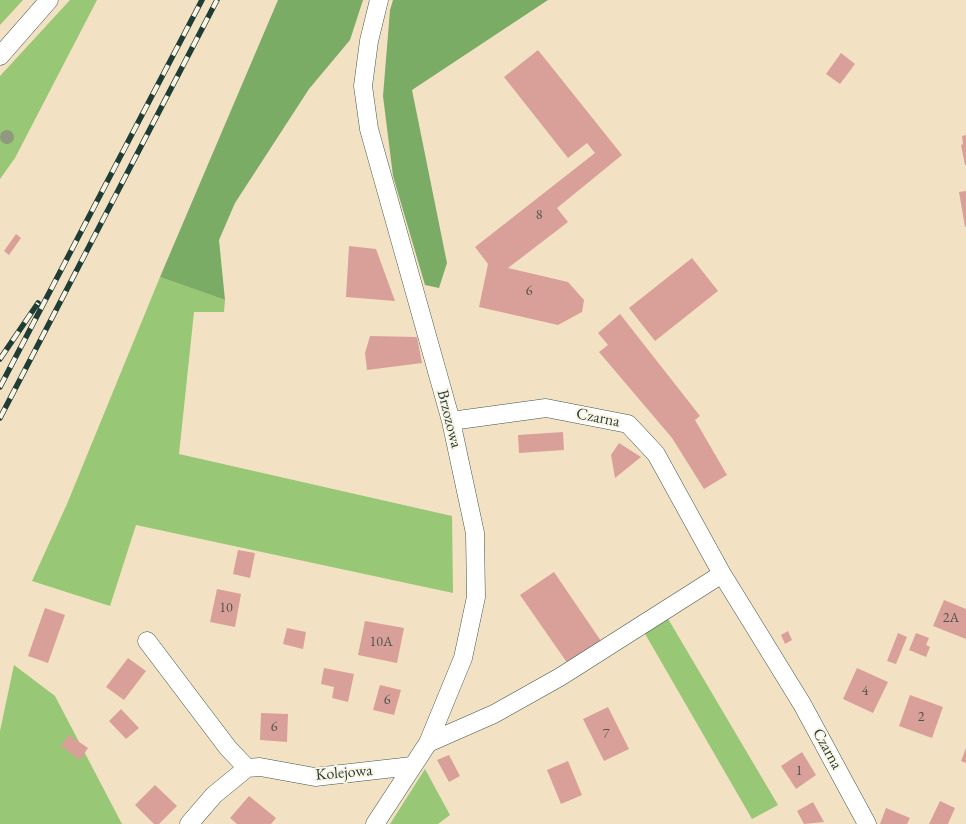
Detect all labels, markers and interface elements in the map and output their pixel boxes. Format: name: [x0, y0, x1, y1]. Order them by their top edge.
house number: 8: [536, 207, 542, 223]
house number: 6: [526, 283, 532, 299]
street label: Brzozowa: [433, 388, 465, 450]
street label: Czarna: [575, 404, 621, 432]
house number: 10: [219, 600, 233, 616]
house number: 2A: [943, 610, 959, 626]
house number: 10A: [369, 634, 393, 650]
house number: 4: [862, 683, 868, 699]
house number: 6: [384, 692, 390, 708]
house number: 2: [918, 709, 924, 725]
house number: 6: [271, 719, 277, 735]
street label: Czarna: [808, 725, 846, 773]
house number: 7: [603, 726, 609, 742]
street label: Kolejowa: [315, 761, 373, 785]
house number: 1: [796, 763, 802, 779]

